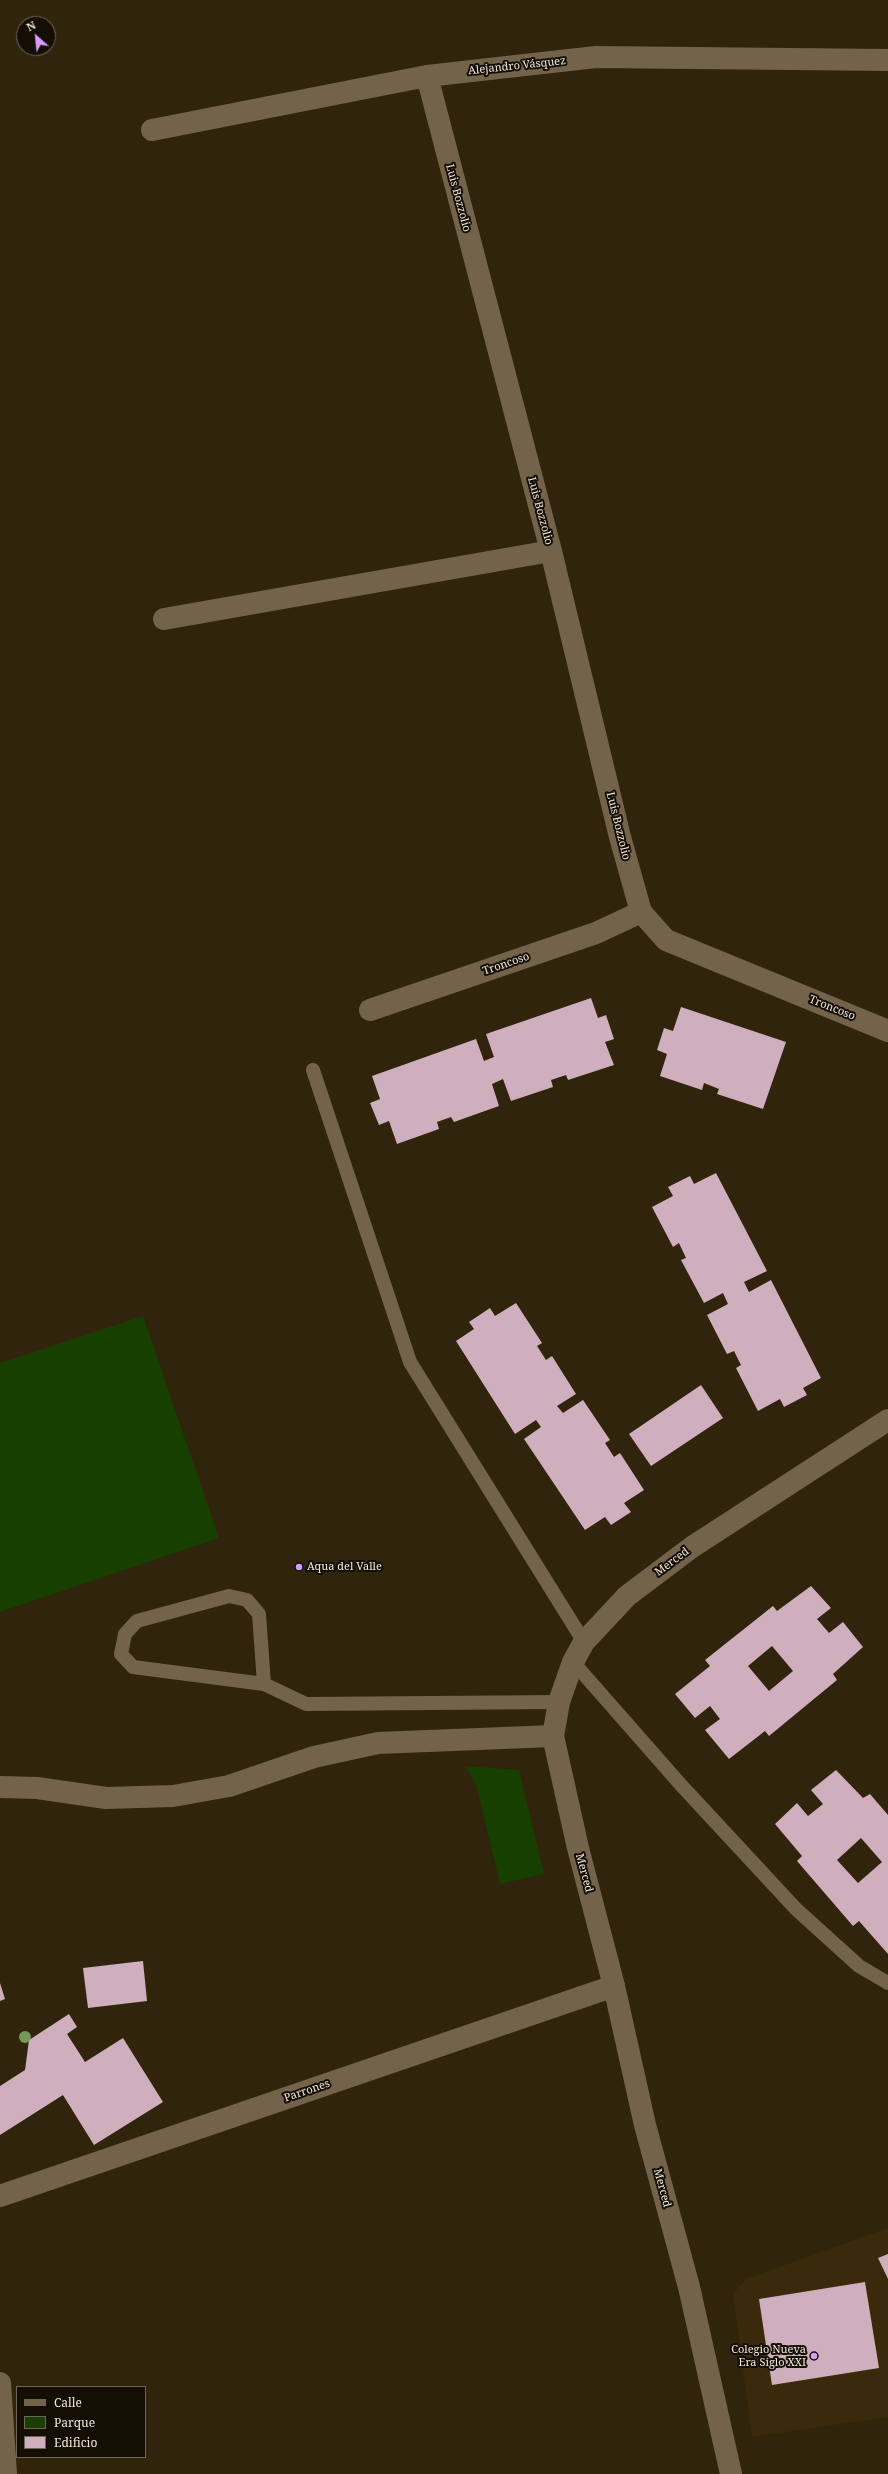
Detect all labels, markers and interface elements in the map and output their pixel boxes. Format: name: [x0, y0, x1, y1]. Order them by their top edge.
north arrow: [16, 16, 56, 56]
text: N: [24, 17, 38, 34]
street label: Alejandro Vásquez: [468, 54, 566, 78]
street label: Luis Bozzolio: [443, 163, 473, 233]
street label: Luis Bozzolio: [525, 476, 555, 546]
street label: Luis Bozzolio: [603, 791, 633, 861]
street label: Troncoso: [481, 950, 531, 978]
street label: Troncoso: [807, 993, 857, 1023]
street label: Merced: [652, 1545, 692, 1579]
place label: Aqua del Valle: [307, 1560, 382, 1574]
marker: Aqua del Valle: [294, 1562, 304, 1572]
street label: Merced: [573, 1852, 595, 1894]
street label: Parrones: [282, 2077, 332, 2105]
street label: Merced: [651, 2167, 673, 2209]
place label: Colegio Nueva Era Siglo XXI: [731, 2343, 806, 2369]
marker: Colegio Nueva Era Siglo XXI: [809, 2351, 819, 2361]
legend: [16, 2386, 146, 2458]
text: Calle: [54, 2394, 82, 2411]
text: Parque: [54, 2414, 95, 2431]
text: Edificio: [54, 2434, 97, 2451]

